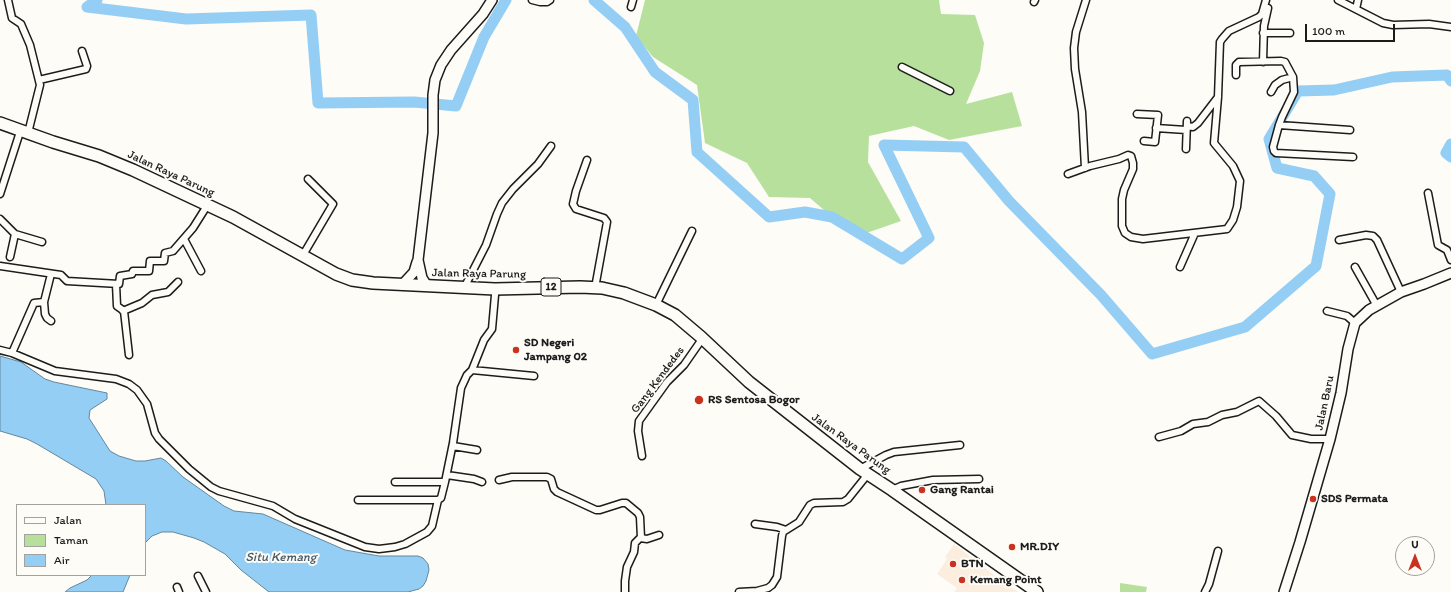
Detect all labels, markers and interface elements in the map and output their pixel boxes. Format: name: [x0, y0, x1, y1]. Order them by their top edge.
scale bar: [1307, 16, 1397, 42]
text: 100 m: [1312, 24, 1345, 38]
street label: Jalan Raya Parung: [125, 148, 217, 200]
street label: Jalan Raya Parung: [432, 266, 526, 282]
road number: 12: [541, 278, 561, 296]
place label: SD Negeri Jampang 02: [524, 336, 587, 364]
street label: Gang Kendedes: [628, 344, 688, 416]
marker: SD Negeri Jampang 02: [511, 345, 521, 355]
street label: Jalan Baru: [1312, 374, 1338, 432]
place label: RS Sentosa Bogor: [708, 393, 800, 407]
marker: RS Sentosa Bogor: [693, 394, 705, 406]
street label: Jalan Raya Parung: [809, 410, 893, 478]
place label: Gang Rantai: [930, 483, 994, 497]
marker: Gang Rantai: [917, 485, 927, 495]
place label: SDS Permata: [1321, 492, 1388, 506]
marker: SDS Permata: [1308, 494, 1318, 504]
legend: [16, 504, 146, 576]
text: Jalan: [54, 513, 82, 527]
text: Taman: [54, 533, 88, 547]
north arrow: [1395, 536, 1435, 576]
text: U: [1411, 538, 1419, 551]
place label: MR.DIY: [1020, 540, 1059, 554]
marker: MR.DIY: [1007, 542, 1017, 552]
water label: Situ Kemang: [246, 550, 316, 566]
text: Air: [54, 553, 70, 567]
place label: BTN: [961, 557, 984, 571]
marker: BTN: [948, 559, 958, 569]
place label: Kemang Point: [970, 573, 1042, 587]
marker: Kemang Point: [957, 575, 967, 585]

